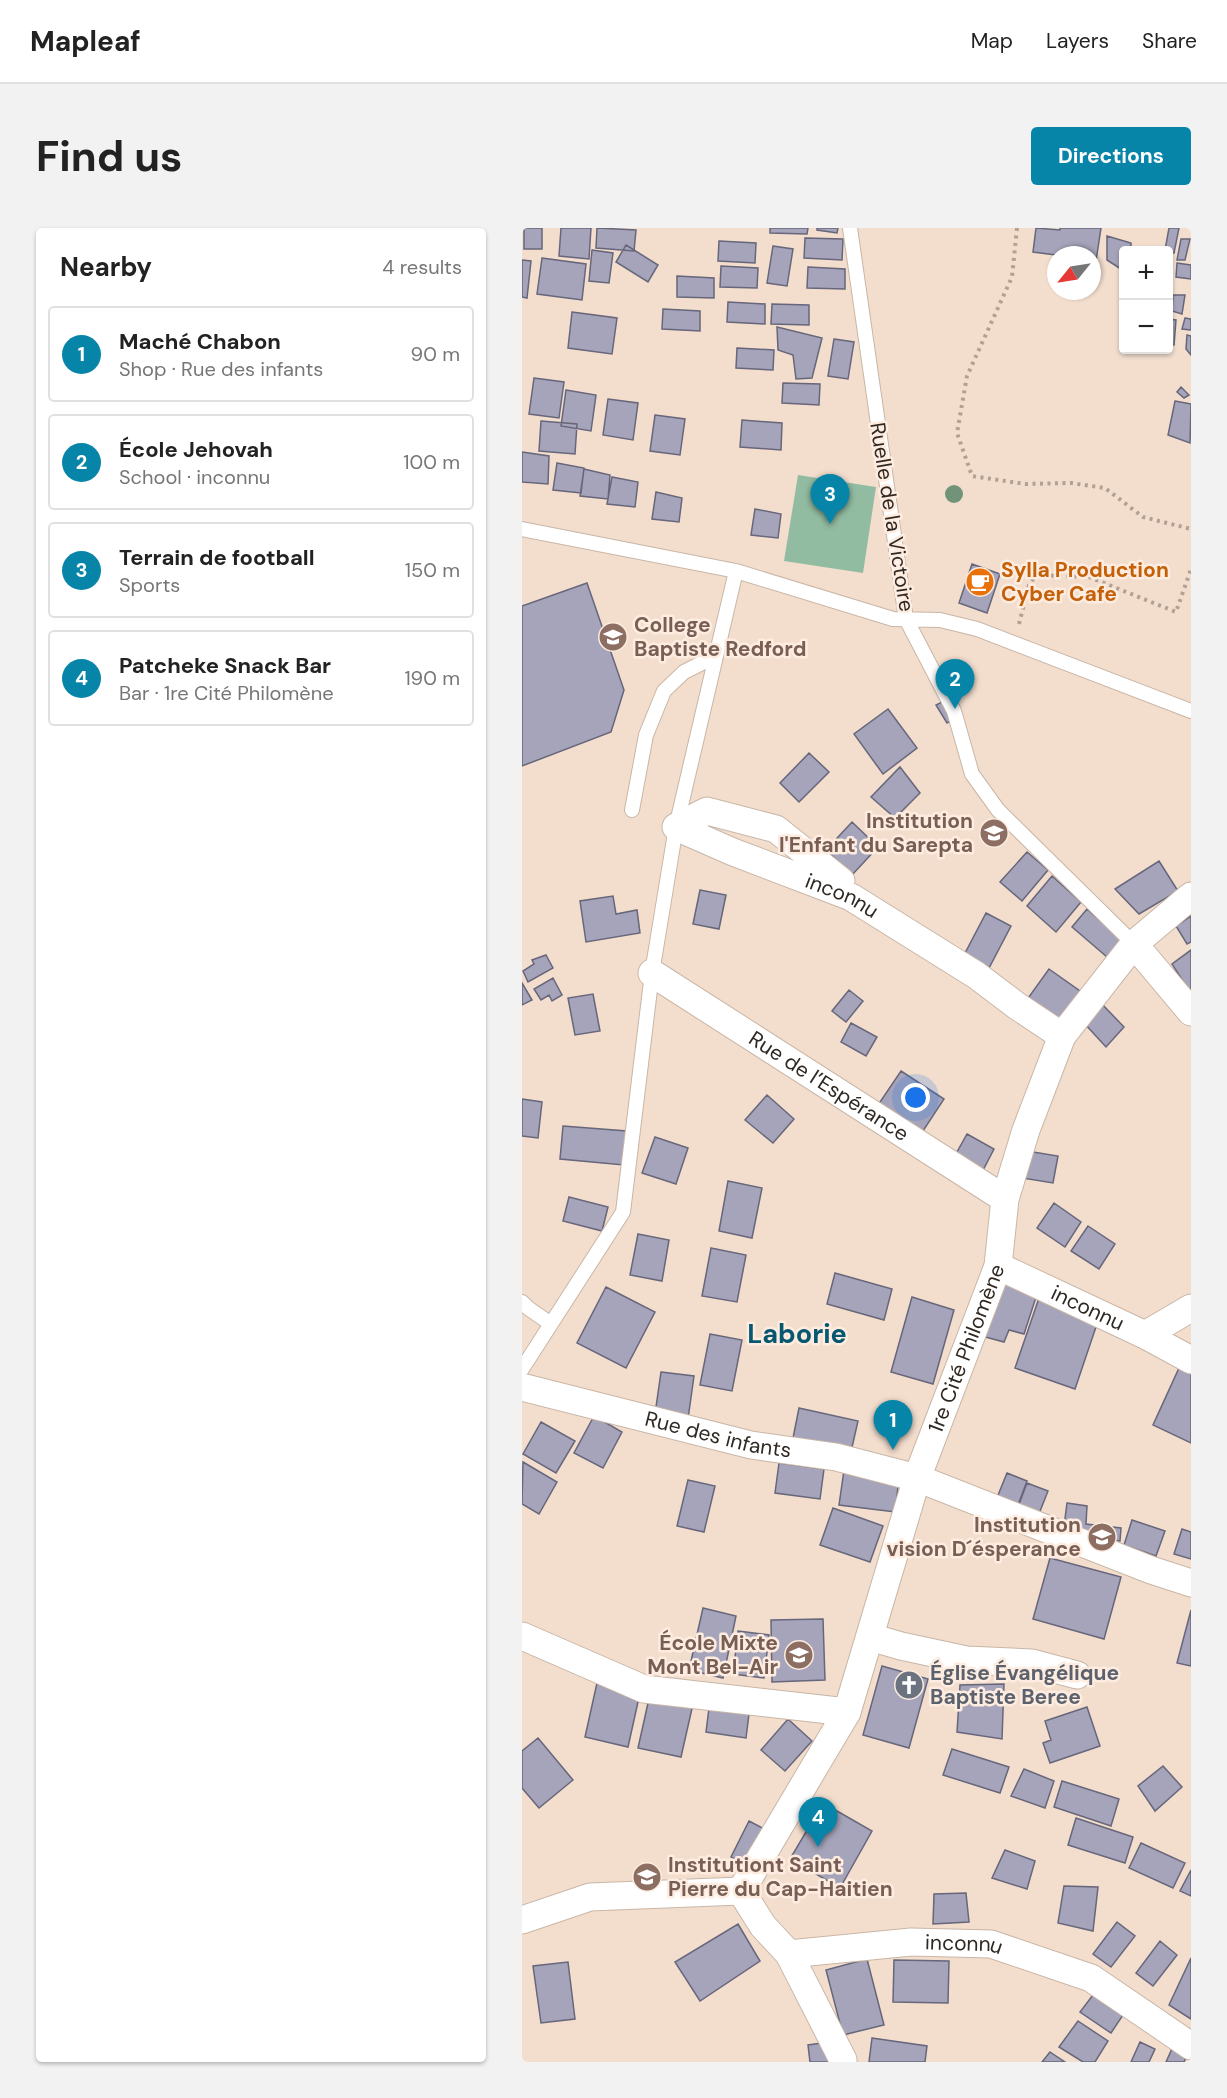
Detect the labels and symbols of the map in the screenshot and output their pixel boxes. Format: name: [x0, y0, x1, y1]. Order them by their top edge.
north arrow: [1047, 246, 1101, 300]
street label: Ruelle de la Victoire: [863, 420, 921, 614]
pin: 3: [810, 474, 850, 524]
place label: Sylla Production Cyber Cafe: [1001, 556, 1169, 608]
cafe icon: Sylla Production Cyber Cafe: [964, 566, 996, 598]
place label: College Baptiste Redford: [634, 611, 807, 663]
school or university icon: College Baptiste Redford: [597, 621, 629, 653]
pin: 2: [936, 660, 974, 709]
place label: Institution l'Enfant du Sarepta: [779, 807, 973, 859]
school or university icon: Institution l'Enfant du Sarepta: [978, 817, 1010, 849]
street label: inconnu: [801, 867, 884, 925]
street label: Rue de l’Espérance: [744, 1025, 914, 1148]
your location: [901, 1083, 930, 1112]
street label: 1re Cité Philomène: [922, 1260, 1011, 1437]
street label: inconnu: [1046, 1279, 1129, 1337]
district label: Laborie: [747, 1316, 847, 1351]
pin: 1: [874, 1400, 913, 1450]
street label: Rue des infants: [642, 1405, 793, 1465]
place label: Institution vision D´ésperance: [887, 1511, 1081, 1563]
school or university icon: Institution vision D´ésperance: [1086, 1521, 1118, 1553]
place label: École Mixte Mont Bel-Air: [647, 1629, 778, 1681]
school or university icon: École Mixte Mont Bel-Air: [783, 1639, 815, 1671]
place label: Église Évangélique Baptiste Beree: [930, 1659, 1119, 1711]
church icon: Église Évangélique Baptiste Beree: [893, 1669, 925, 1701]
pin: 4: [798, 1798, 838, 1847]
place label: Institutiont Saint Pierre du Cap-Haitien: [668, 1851, 893, 1903]
school or university icon: Institutiont Saint Pierre du Cap-Haitien: [631, 1861, 663, 1893]
street label: inconnu: [925, 1928, 1007, 1961]

